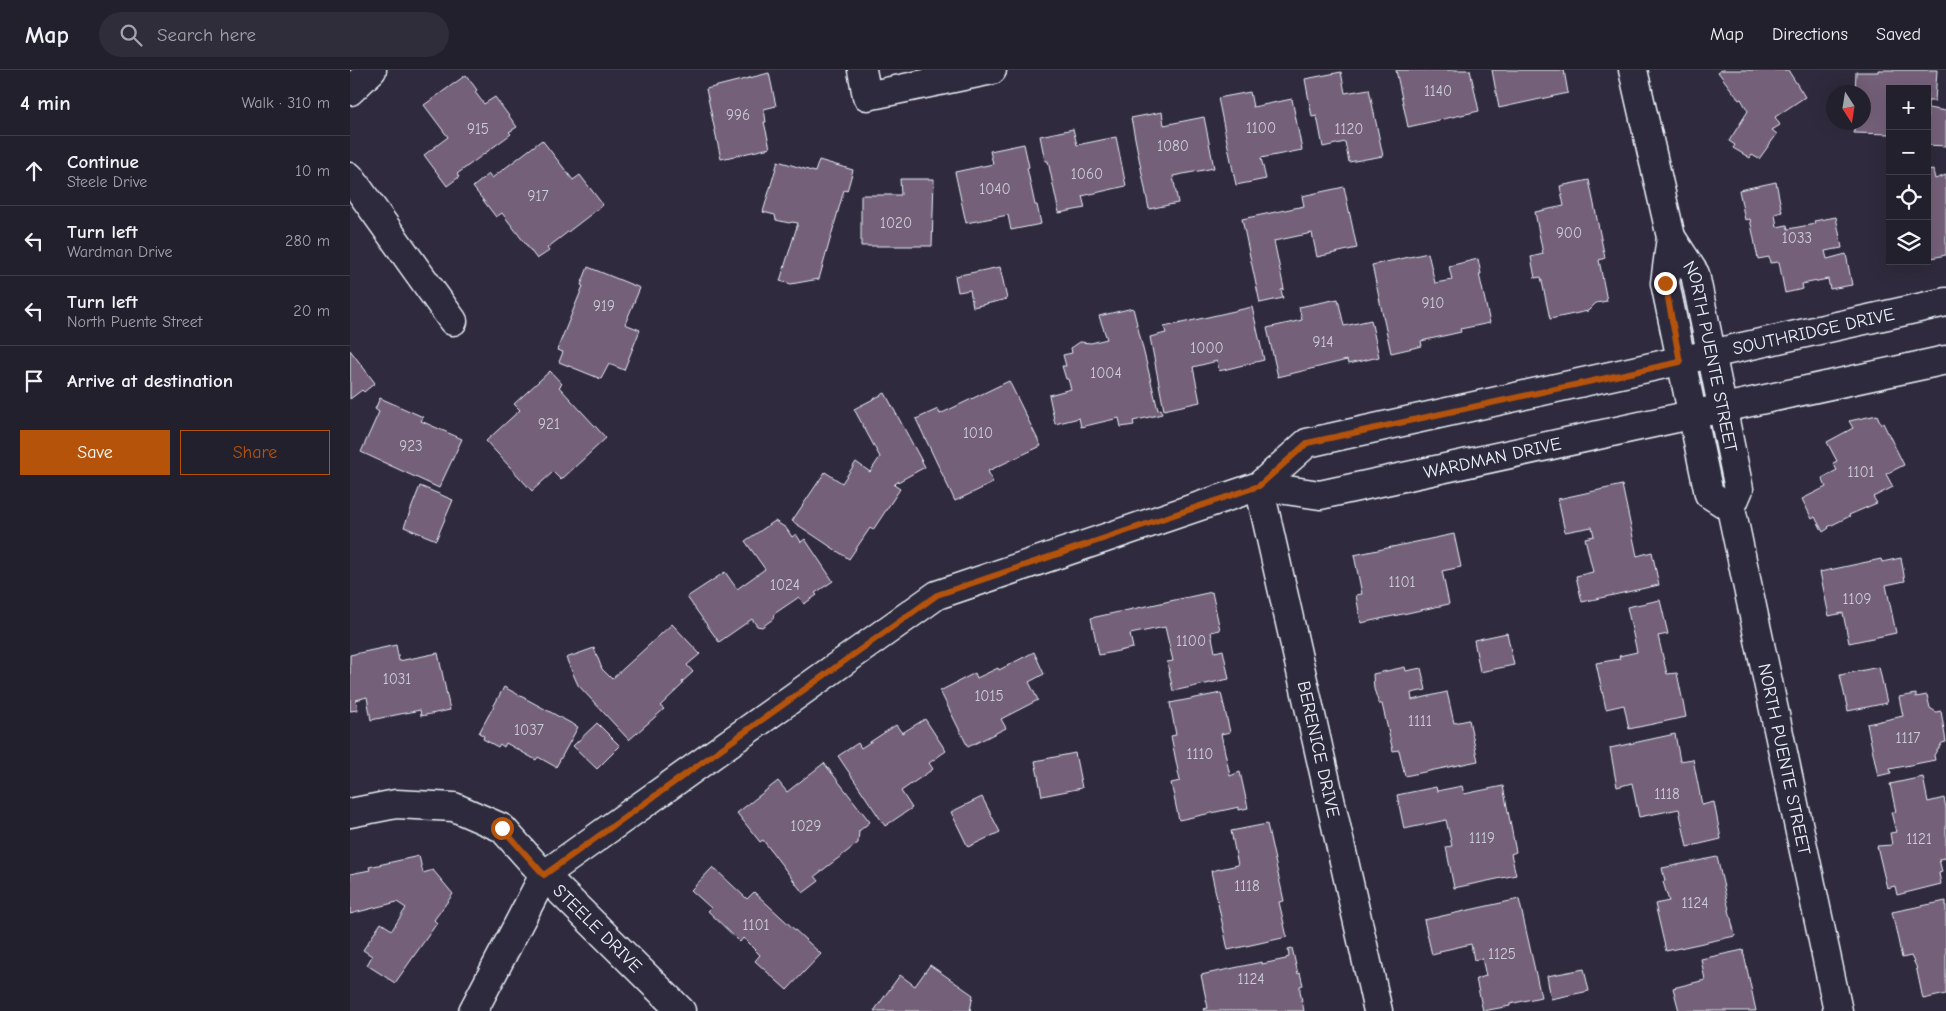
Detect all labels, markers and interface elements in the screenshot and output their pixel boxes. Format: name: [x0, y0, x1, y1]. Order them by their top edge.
search box: [99, 12, 449, 57]
text: Map: [25, 21, 69, 49]
icon: search: [117, 21, 145, 49]
text: Search here: [157, 24, 256, 46]
text: Map: [1710, 24, 1744, 45]
text: Directions: [1772, 24, 1848, 45]
text: Saved: [1876, 24, 1921, 45]
house number: 1140: [1424, 82, 1452, 100]
north arrow: [1826, 85, 1871, 130]
map controls: [1886, 85, 1931, 265]
button: +: [1886, 85, 1931, 130]
text: 4 min: [20, 91, 71, 115]
text: Walk · 310 m: [241, 94, 330, 112]
house number: 996: [726, 106, 750, 124]
house number: 1100: [1246, 119, 1276, 137]
house number: 915: [467, 120, 489, 138]
house number: 1120: [1335, 120, 1363, 138]
button: −: [1886, 130, 1931, 175]
house number: 1080: [1157, 137, 1189, 155]
text: Continue: [67, 151, 139, 173]
icon: ahead: [20, 157, 48, 185]
text: 10 m: [295, 162, 330, 180]
house number: 1060: [1071, 165, 1103, 183]
text: Steele Drive: [67, 173, 147, 191]
button: locate: [1886, 175, 1931, 220]
house number: 1040: [979, 180, 1011, 198]
house number: 917: [527, 187, 549, 205]
house number: 1020: [880, 214, 912, 232]
button: layers: [1886, 220, 1931, 265]
text: Turn left: [67, 221, 138, 243]
house number: 900: [1556, 224, 1582, 242]
icon: left: [20, 227, 48, 255]
house number: 1033: [1782, 229, 1812, 247]
text: 280 m: [285, 232, 330, 250]
text: Wardman Drive: [67, 243, 173, 261]
street label: NORTH PUENTE STREET: [1678, 257, 1741, 455]
route end: [1654, 272, 1677, 295]
text: Turn left: [67, 291, 138, 313]
house number: 910: [1421, 294, 1445, 312]
icon: left: [20, 297, 48, 325]
house number: 919: [593, 297, 615, 315]
text: 20 m: [293, 302, 330, 320]
street label: SOUTHRIDGE DRIVE: [1731, 304, 1896, 360]
text: North Puente Street: [67, 313, 202, 331]
house number: 914: [1312, 333, 1334, 351]
house number: 1000: [1190, 339, 1224, 357]
house number: 1004: [1090, 364, 1122, 382]
icon: arrive: [20, 367, 48, 395]
text: Arrive at destination: [67, 370, 233, 392]
house number: 921: [538, 415, 560, 433]
house number: 1010: [963, 424, 993, 442]
button: Save: [20, 430, 170, 475]
button: Share: [180, 430, 330, 475]
street label: WARDMAN DRIVE: [1422, 433, 1563, 483]
house number: 923: [399, 437, 423, 455]
house number: 1101: [1848, 463, 1875, 481]
house number: 1101: [1389, 573, 1416, 591]
house number: 1024: [770, 576, 800, 594]
house number: 1109: [1843, 590, 1872, 608]
house number: 1100: [1176, 632, 1206, 650]
street label: NORTH PUENTE STREET: [1753, 662, 1815, 858]
house number: 1031: [383, 670, 411, 688]
street label: BERENICE DRIVE: [1293, 679, 1344, 820]
house number: 1015: [974, 687, 1004, 705]
house number: 1111: [1408, 712, 1432, 730]
house number: 1037: [514, 721, 544, 739]
house number: 1117: [1896, 729, 1920, 747]
house number: 1110: [1187, 745, 1213, 763]
house number: 1118: [1654, 785, 1680, 803]
route start: [491, 817, 514, 840]
house number: 1029: [791, 817, 821, 835]
house number: 1119: [1469, 829, 1495, 847]
house number: 1121: [1906, 830, 1932, 848]
house number: 1118: [1234, 877, 1260, 895]
street label: STEELE DRIVE: [549, 880, 646, 977]
house number: 1124: [1682, 894, 1708, 912]
house number: 1101: [743, 916, 770, 934]
house number: 1125: [1488, 945, 1516, 963]
house number: 1124: [1238, 970, 1264, 988]

